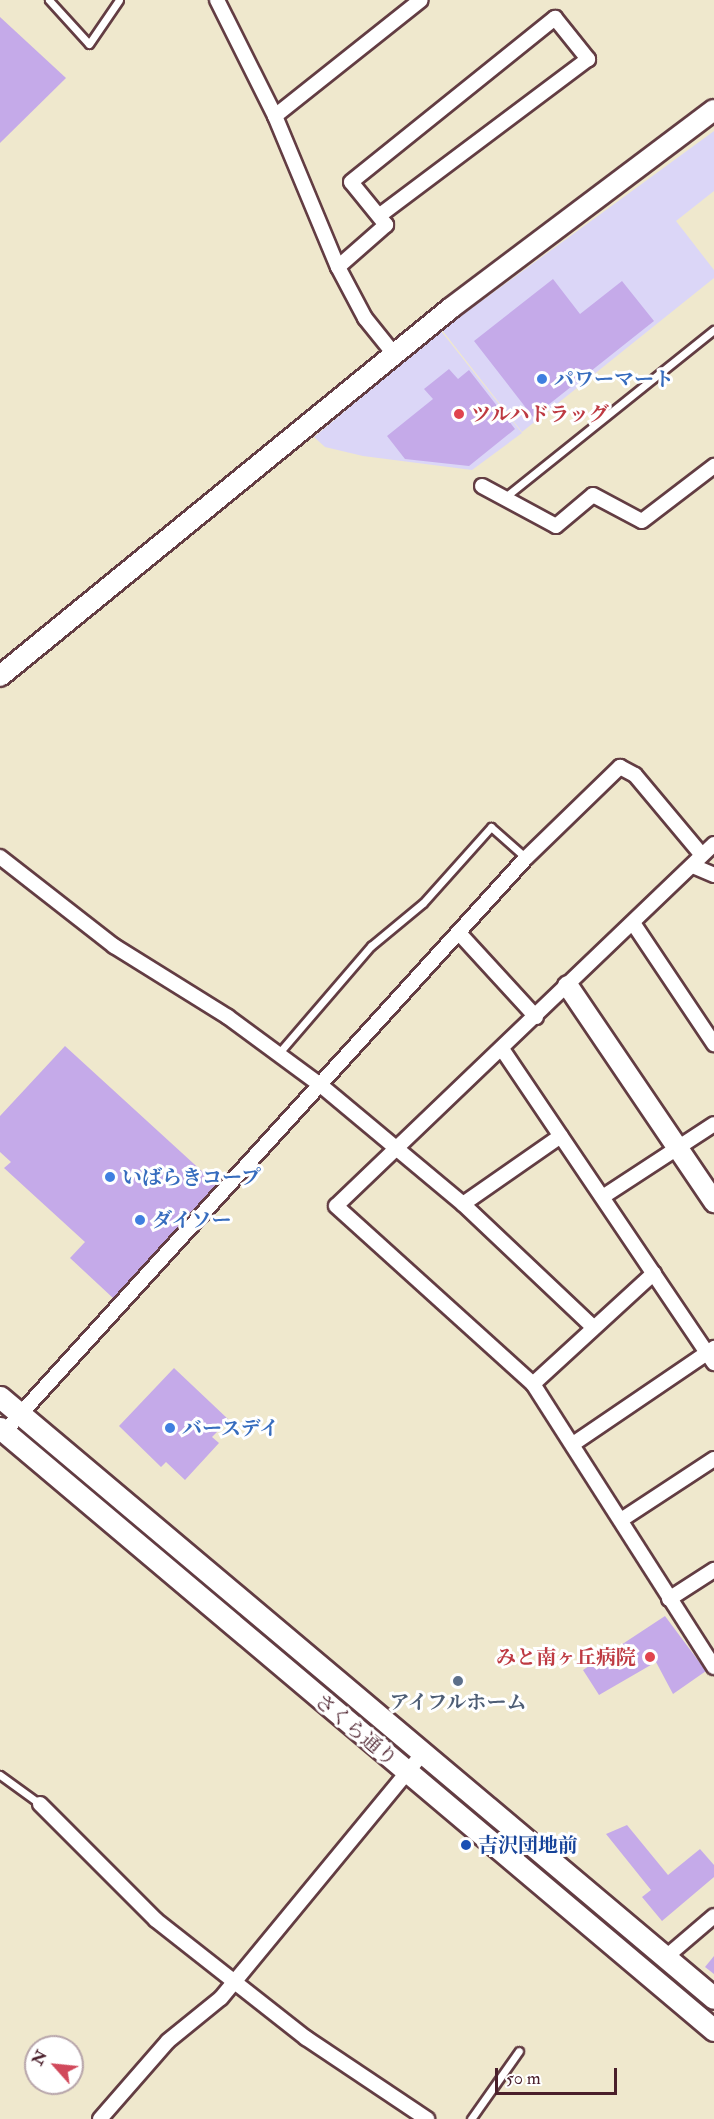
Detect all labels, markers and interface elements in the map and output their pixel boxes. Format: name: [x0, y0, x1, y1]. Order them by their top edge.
place label: パワーマート: [554, 367, 674, 391]
marker: パワーマート: [535, 372, 549, 386]
place label: ツルハドラッグ: [471, 402, 611, 426]
marker: ツルハドラッグ: [452, 407, 466, 421]
place label: いばらきコープ: [122, 1165, 262, 1189]
marker: いばらきコープ: [103, 1170, 117, 1184]
place label: ダイソー: [152, 1208, 232, 1232]
marker: ダイソー: [133, 1213, 147, 1227]
place label: バースデイ: [182, 1416, 282, 1440]
marker: バースデイ: [163, 1421, 177, 1435]
place label: みと南ヶ丘病院: [496, 1645, 636, 1669]
marker: みと南ヶ丘病院: [641, 1648, 659, 1666]
marker: アイフルホーム: [451, 1674, 465, 1688]
street label: さくら通り: [310, 1689, 402, 1771]
place label: アイフルホーム: [388, 1690, 528, 1714]
place label: 吉沢団地前: [478, 1833, 578, 1857]
marker: 吉沢団地前: [459, 1838, 473, 1852]
north arrow: [24, 2035, 84, 2095]
text: N: [28, 2047, 52, 2069]
scale bar: [498, 2056, 620, 2094]
text: 50 m: [506, 2067, 541, 2090]

